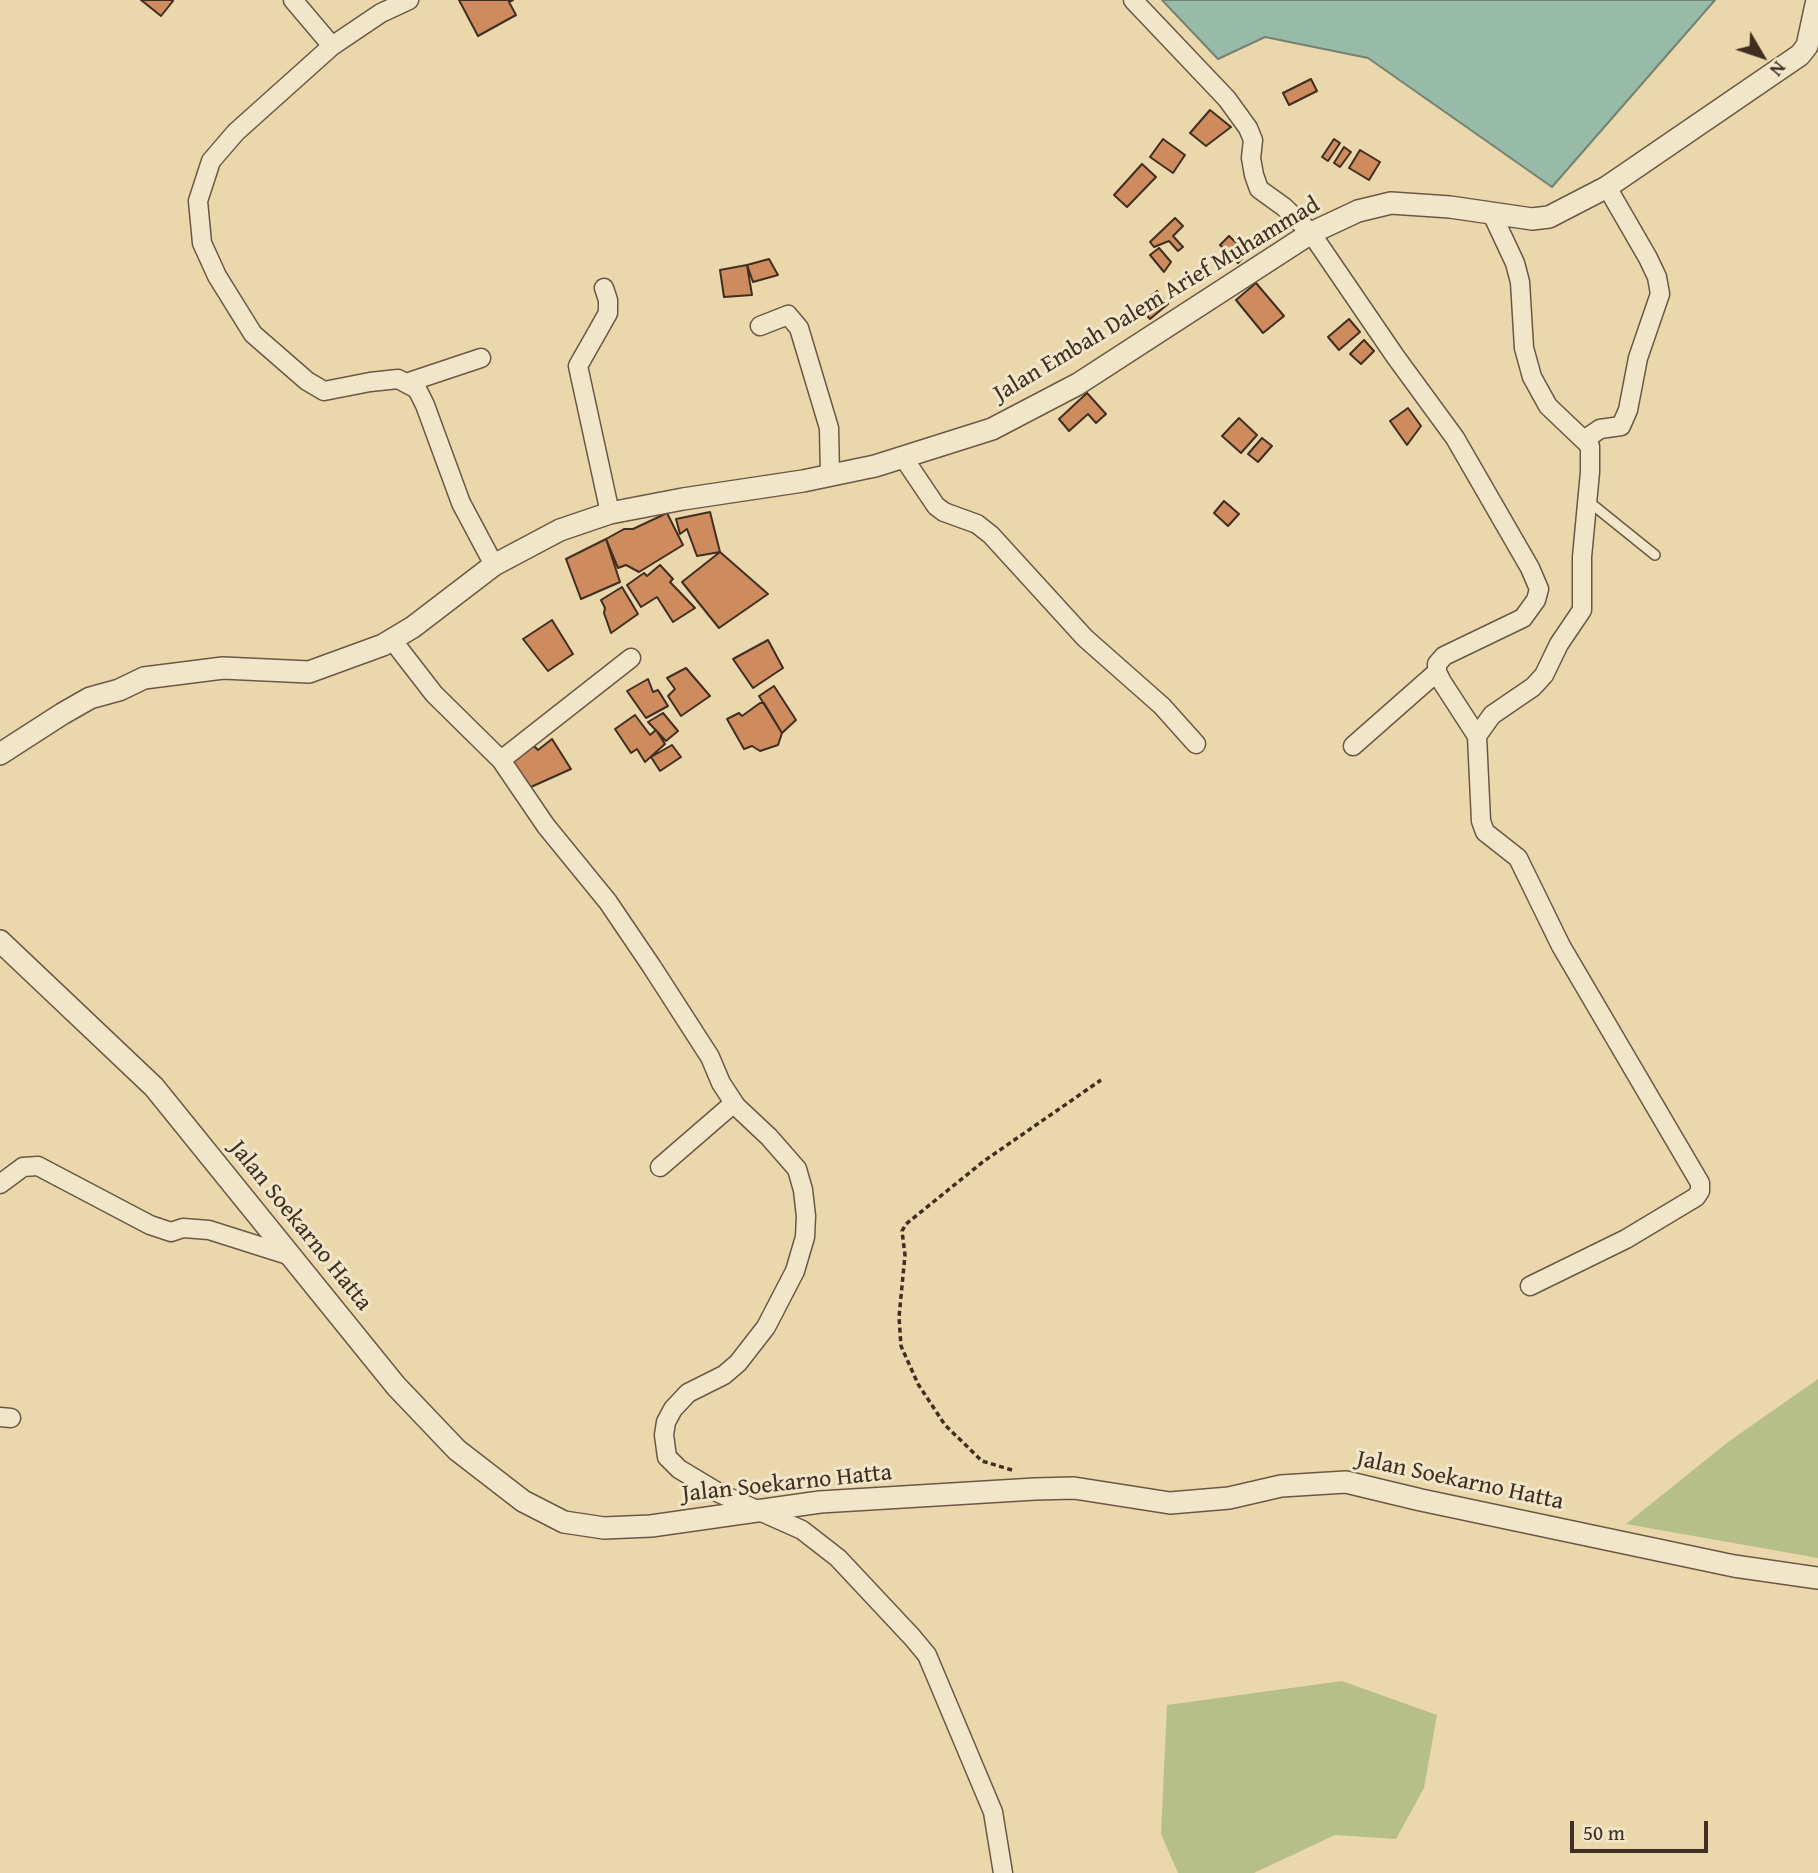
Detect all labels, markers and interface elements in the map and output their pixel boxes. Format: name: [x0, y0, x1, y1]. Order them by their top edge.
north arrow: [1727, 21, 1797, 91]
text: N: [1763, 55, 1793, 83]
street label: Jalan Embah Dalem Arief Muhammad: [989, 191, 1325, 409]
street label: Jalan Soekarno Hatta: [222, 1135, 378, 1317]
street label: Jalan Soekarno Hatta: [1354, 1445, 1566, 1517]
street label: Jalan Soekarno Hatta: [681, 1459, 893, 1509]
scale bar: [1573, 1806, 1711, 1850]
text: 50 m: [1583, 1817, 1625, 1848]

